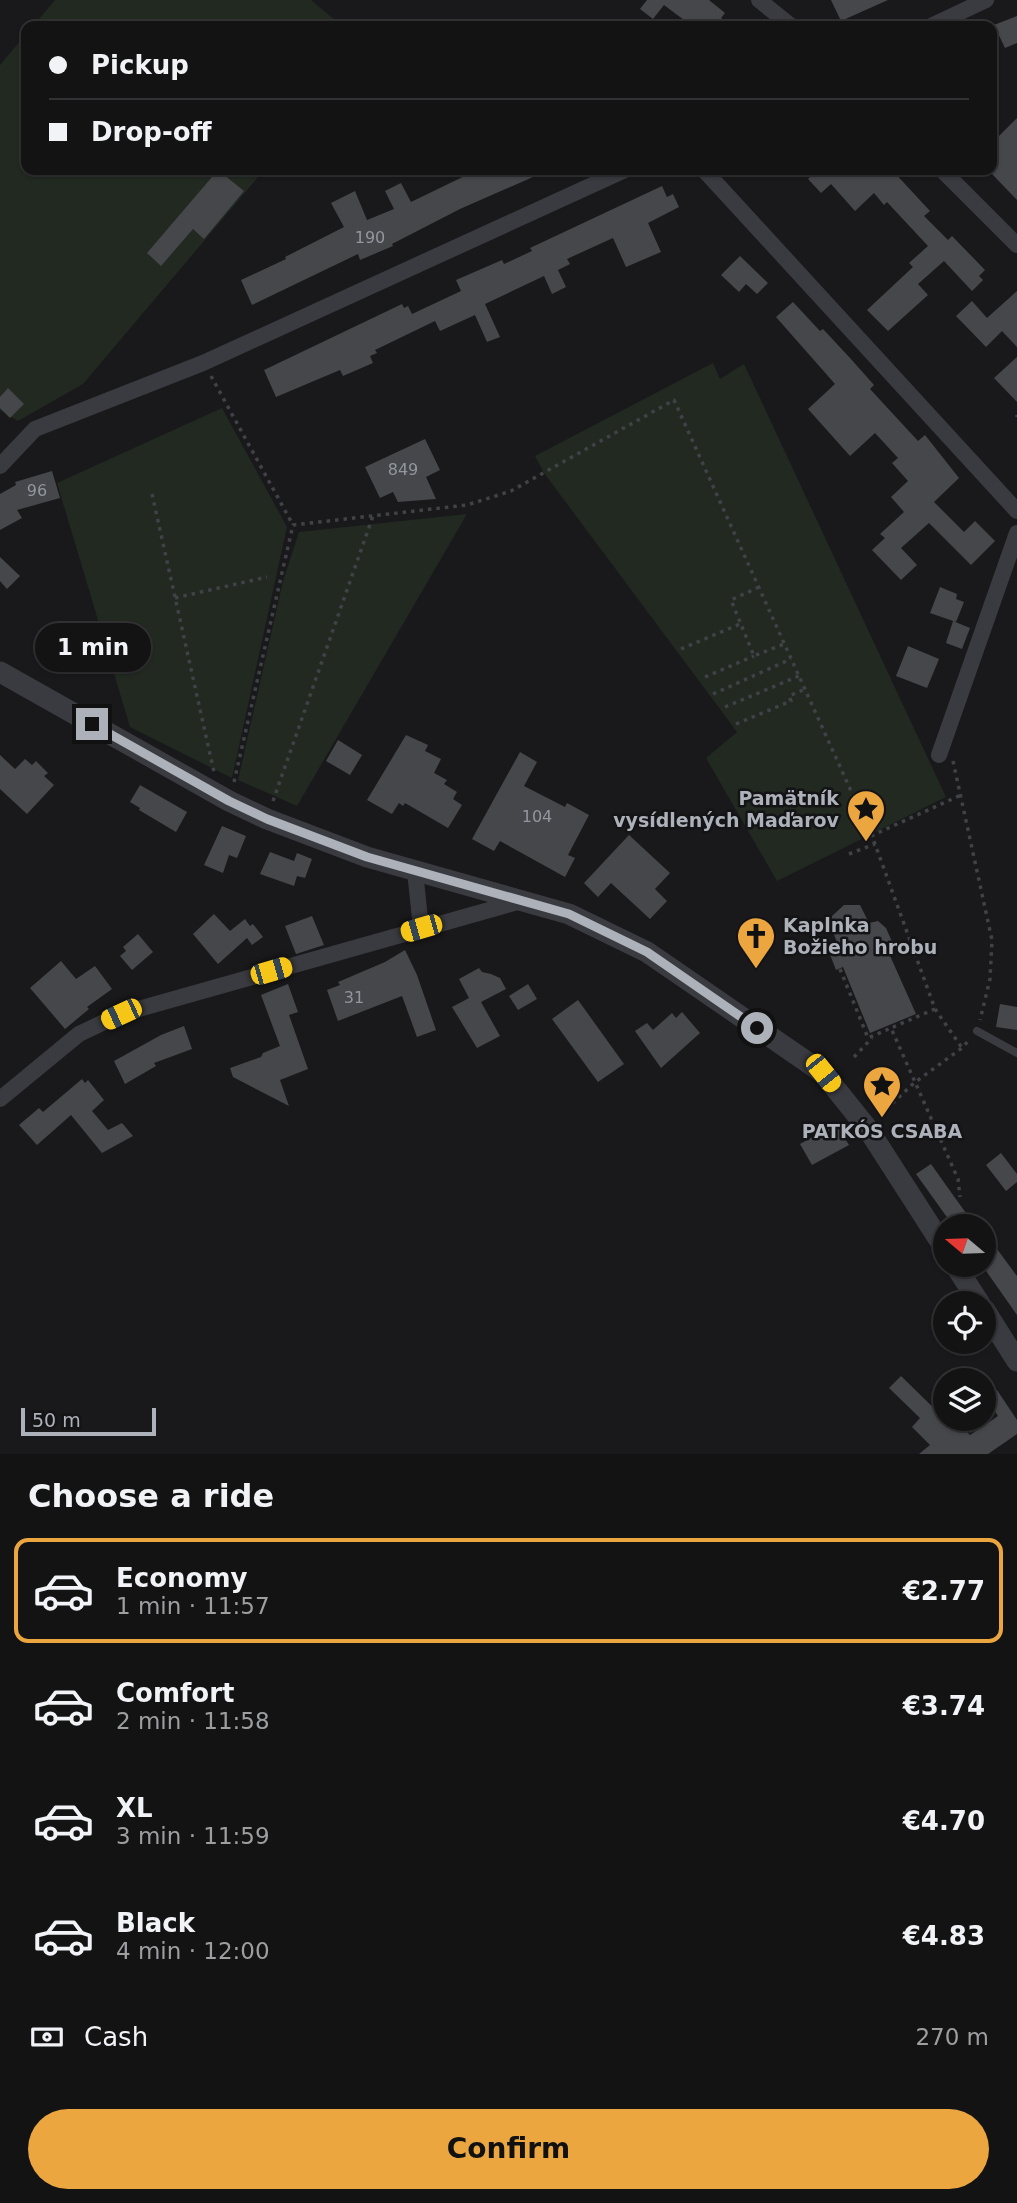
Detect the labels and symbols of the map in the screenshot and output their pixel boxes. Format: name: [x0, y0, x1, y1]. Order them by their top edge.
house number: 190: [355, 228, 385, 247]
house number: 849: [388, 460, 418, 479]
house number: 96: [27, 481, 47, 500]
callout: 1 min: [34, 622, 150, 672]
route end: [76, 708, 108, 740]
place label: Pamätník vysídlených Maďarov: [613, 787, 840, 831]
place icon: Pamätník vysídlených Maďarov: [845, 788, 887, 843]
house number: 104: [522, 807, 552, 826]
car: [398, 912, 445, 944]
place label: Kaplnka Božieho hrobu: [783, 914, 937, 958]
church icon: Kaplnka Božieho hrobu: [735, 915, 777, 970]
car: [248, 955, 295, 987]
house number: 31: [344, 988, 364, 1007]
car: [98, 996, 145, 1032]
route start: [741, 1012, 773, 1044]
car: [802, 1050, 845, 1096]
place icon: PATKÓS CSABA: [861, 1064, 903, 1119]
place label: PATKÓS CSABA: [802, 1119, 963, 1142]
north arrow: [933, 1214, 996, 1278]
scale bar: [21, 1405, 156, 1437]

